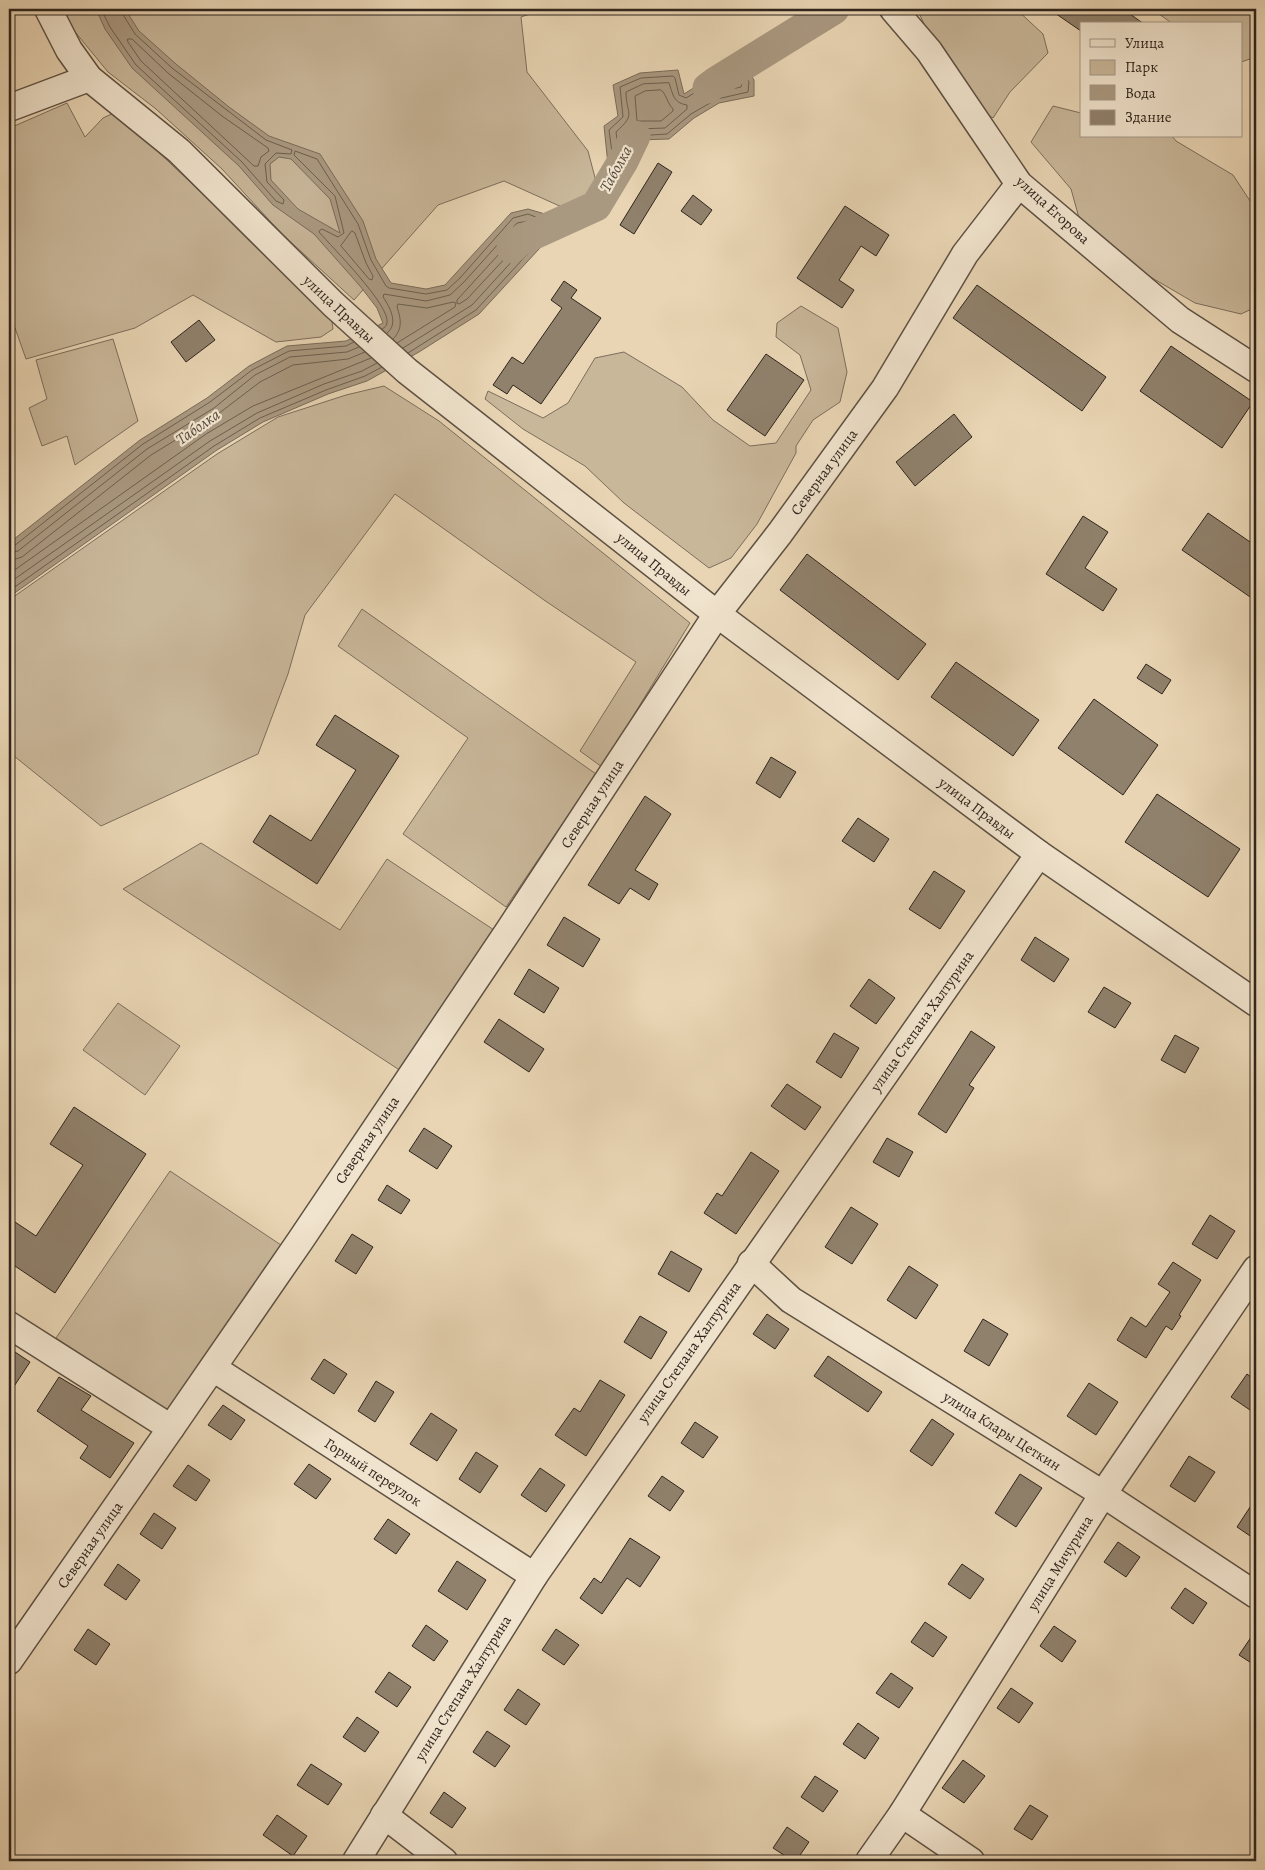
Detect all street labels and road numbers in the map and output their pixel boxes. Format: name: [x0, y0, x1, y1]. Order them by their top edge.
street label: улица Егорова: [1011, 171, 1094, 249]
street label: улица Правды: [298, 270, 379, 347]
street label: Северная улица: [786, 425, 862, 519]
street label: улица Правды: [611, 527, 696, 600]
street label: Северная улица: [556, 756, 628, 852]
street label: улица Правды: [934, 772, 1019, 843]
street label: улица Степана Халтурина: [865, 946, 978, 1096]
street label: Северная улица: [330, 1092, 404, 1188]
street label: улица Степана Халтурина: [632, 1277, 745, 1427]
street label: улица Клары Цеткин: [938, 1386, 1065, 1476]
street label: Горный переулок: [321, 1433, 426, 1511]
street label: Северная улица: [53, 1497, 127, 1592]
street label: улица Мичурина: [1022, 1511, 1097, 1615]
street label: улица Степана Халтурина: [409, 1611, 516, 1765]

